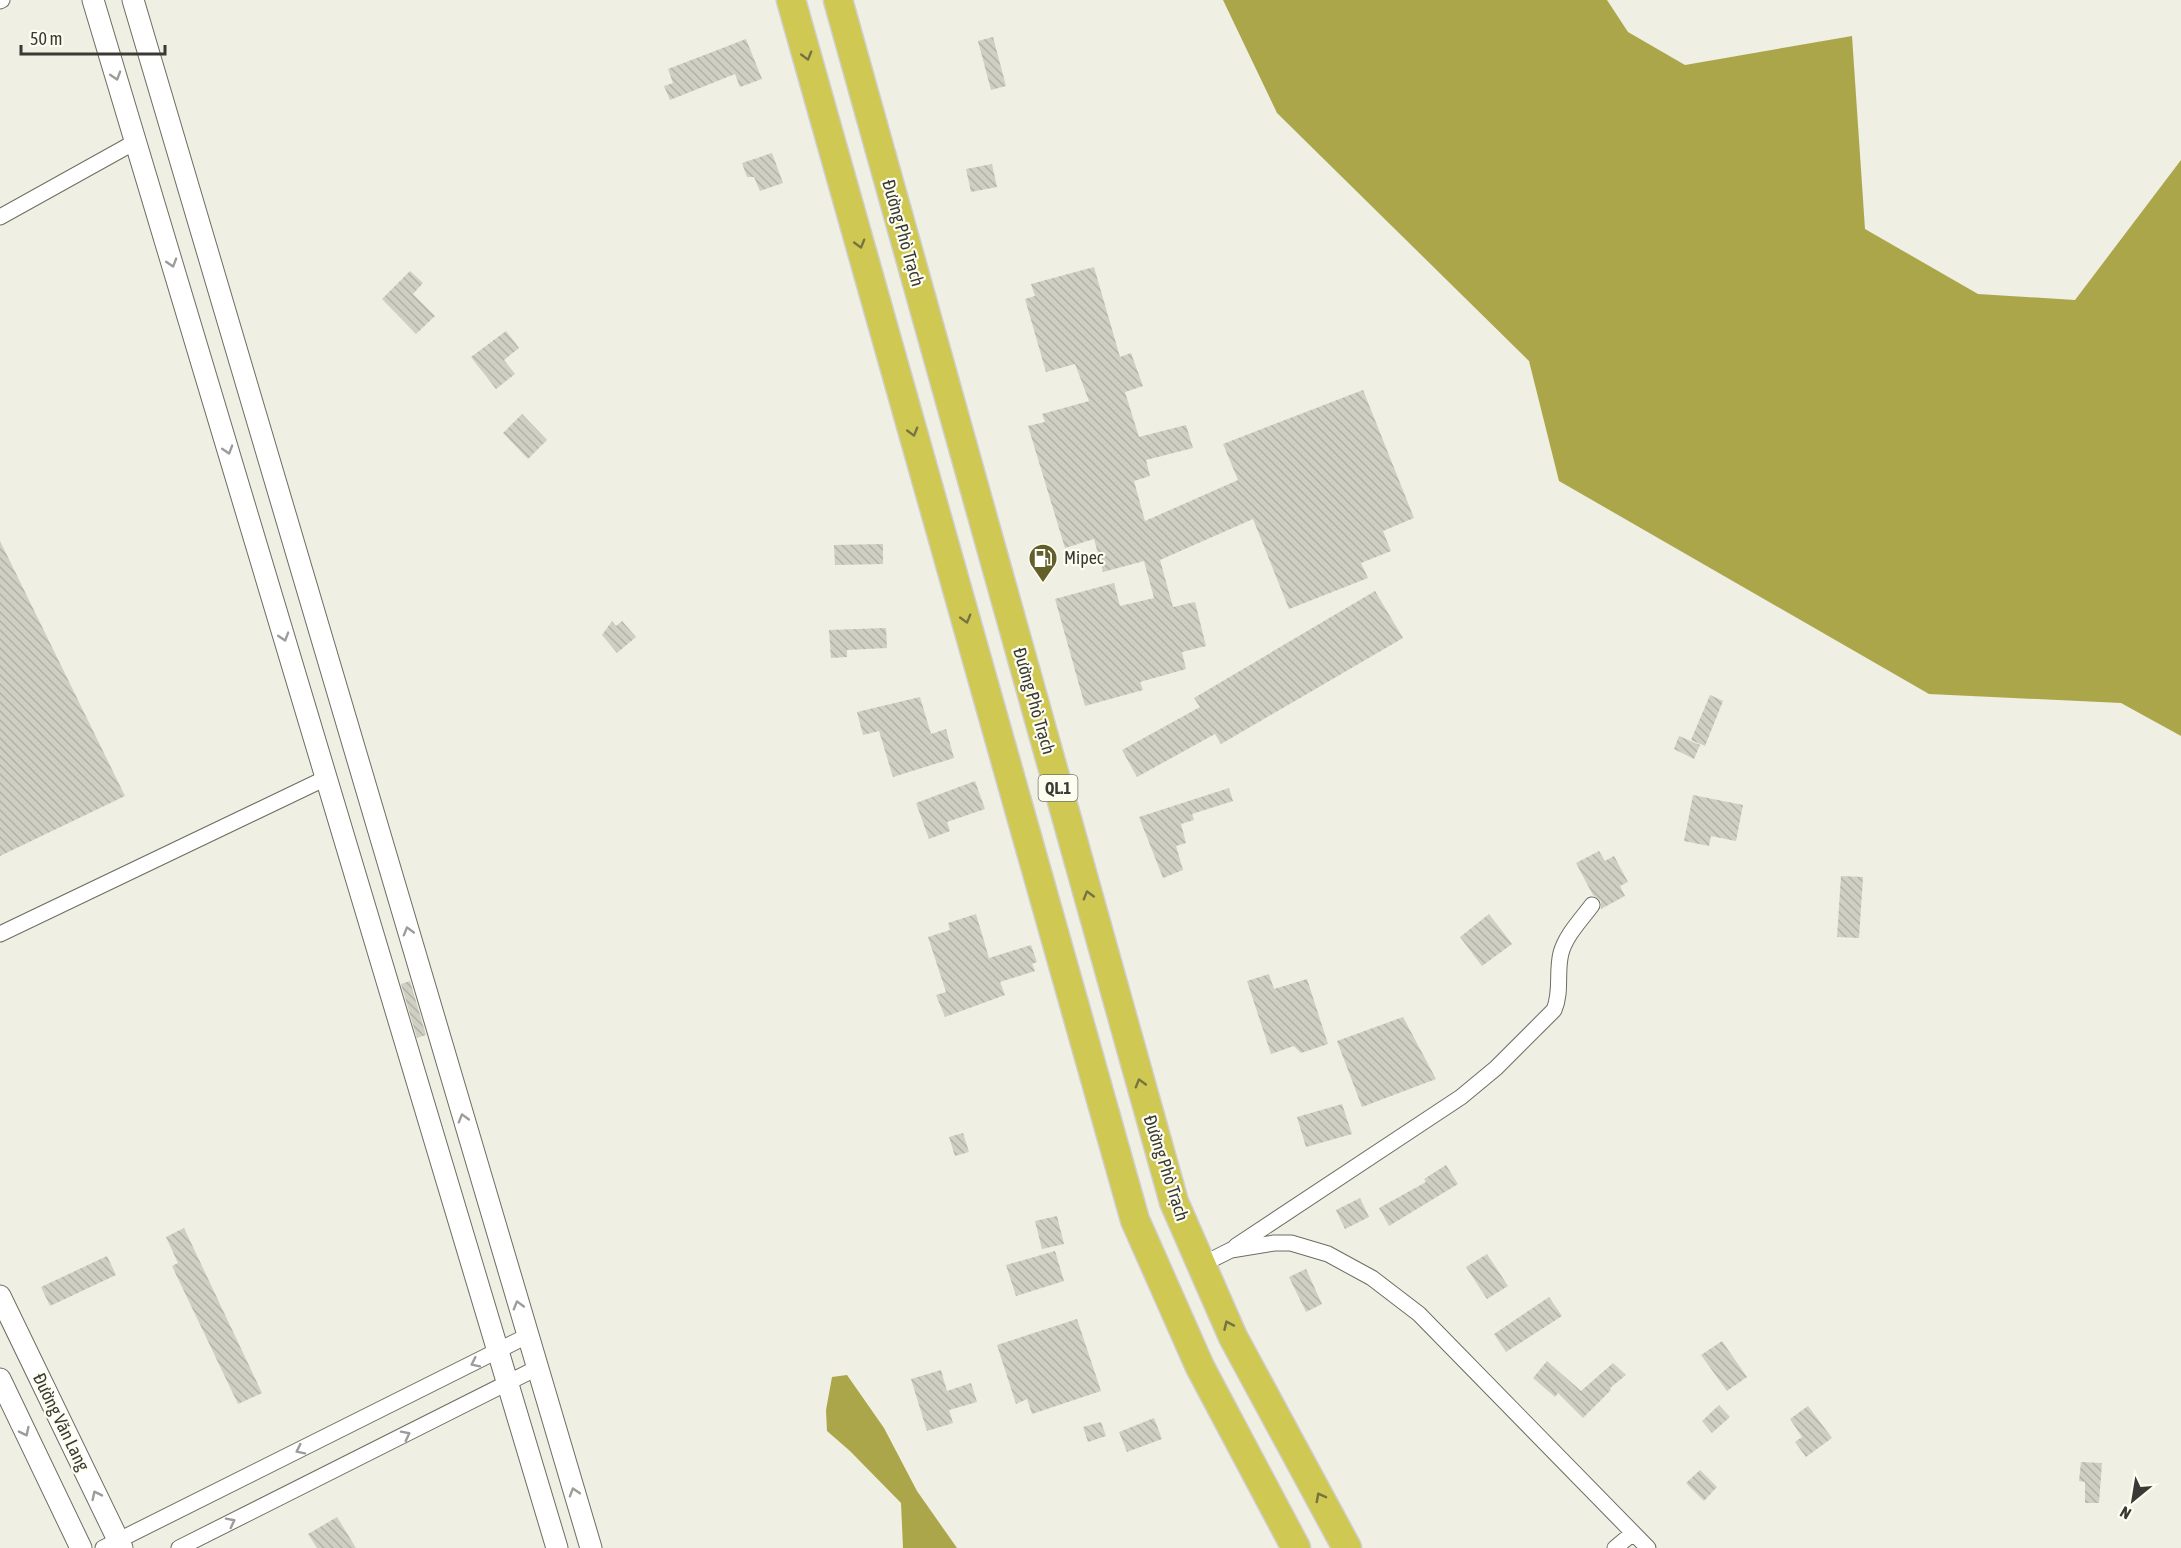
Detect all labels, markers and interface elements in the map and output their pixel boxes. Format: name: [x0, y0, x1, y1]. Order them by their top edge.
scale bar: [21, 18, 165, 56]
text: 50 m: [30, 28, 62, 49]
one-way arrow: [800, 50, 812, 61]
one-way arrow: [109, 70, 121, 81]
street label: Đường Phò Trạch: [878, 177, 929, 289]
one-way arrow: [853, 238, 865, 249]
one-way arrow: [165, 257, 177, 268]
one-way arrow: [906, 426, 918, 437]
one-way arrow: [221, 444, 233, 455]
fuel station icon: Mipec: [1027, 542, 1059, 584]
place label: Mipec: [1064, 547, 1104, 568]
one-way arrow: [959, 613, 971, 624]
one-way arrow: [277, 631, 289, 641]
street label: Đường Phò Trạch: [1009, 645, 1060, 757]
road number: QL.1: [1038, 775, 1078, 801]
one-way arrow: [1083, 890, 1095, 901]
one-way arrow: [403, 926, 415, 937]
one-way arrow: [1135, 1078, 1147, 1088]
street label: Đường Phò Trạch: [1139, 1112, 1193, 1223]
one-way arrow: [458, 1113, 470, 1124]
one-way arrow: [513, 1300, 525, 1311]
one-way arrow: [1223, 1320, 1235, 1331]
one-way arrow: [470, 1355, 481, 1367]
street label: Đường Văn Lang: [29, 1370, 94, 1474]
one-way arrow: [18, 1426, 30, 1437]
one-way arrow: [399, 1430, 410, 1442]
one-way arrow: [296, 1442, 307, 1454]
north arrow: [2103, 1470, 2163, 1530]
one-way arrow: [569, 1487, 581, 1498]
one-way arrow: [92, 1491, 104, 1502]
one-way arrow: [1315, 1492, 1327, 1503]
text: N: [2117, 1503, 2134, 1523]
one-way arrow: [225, 1518, 236, 1529]

